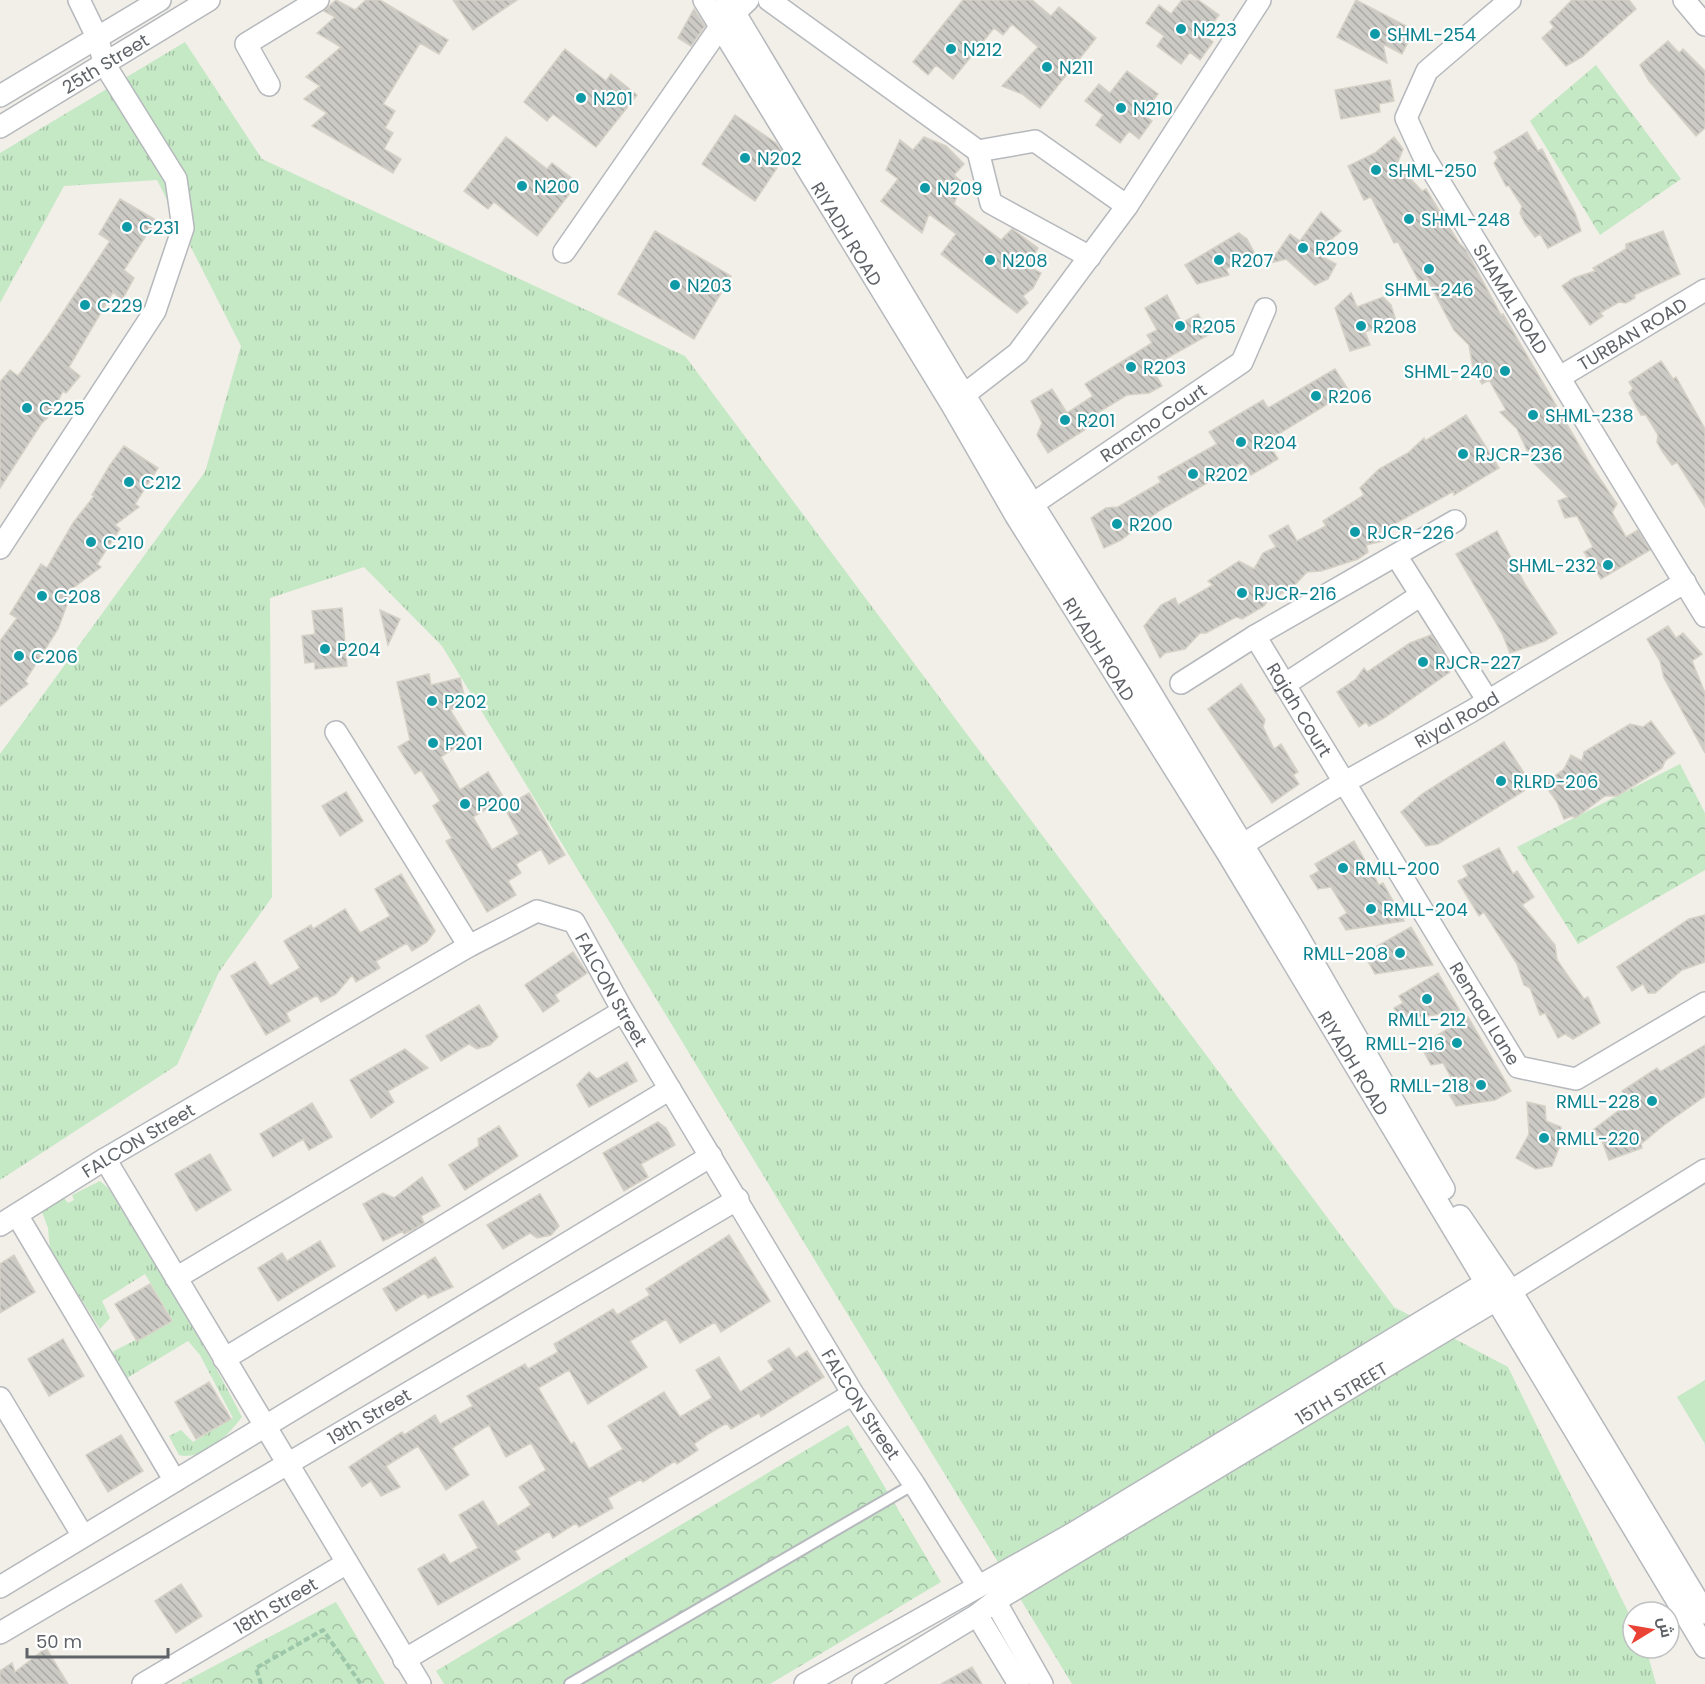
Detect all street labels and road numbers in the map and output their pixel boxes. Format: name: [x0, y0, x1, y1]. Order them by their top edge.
street label: 25th Street: [57, 27, 153, 99]
street label: RIYADH ROAD: [806, 177, 889, 291]
street label: SHAMAL ROAD: [1468, 239, 1554, 359]
street label: TURBAN ROAD: [1573, 291, 1691, 376]
street label: Rancho Court: [1095, 377, 1211, 467]
street label: RIYADH ROAD: [1057, 592, 1141, 706]
street label: Rajah Court: [1261, 658, 1338, 761]
street label: Riyal Road: [1410, 685, 1504, 753]
street label: FALCON Street: [570, 928, 654, 1051]
street label: Remaal Lane: [1444, 957, 1526, 1070]
street label: RIYADH ROAD: [1313, 1006, 1395, 1120]
street label: FALCON Street: [77, 1097, 199, 1183]
street label: FALCON Street: [816, 1344, 906, 1464]
street label: 15TH STREET: [1290, 1355, 1392, 1430]
street label: 19th Street: [323, 1382, 415, 1450]
street label: 18th Street: [229, 1571, 322, 1640]

